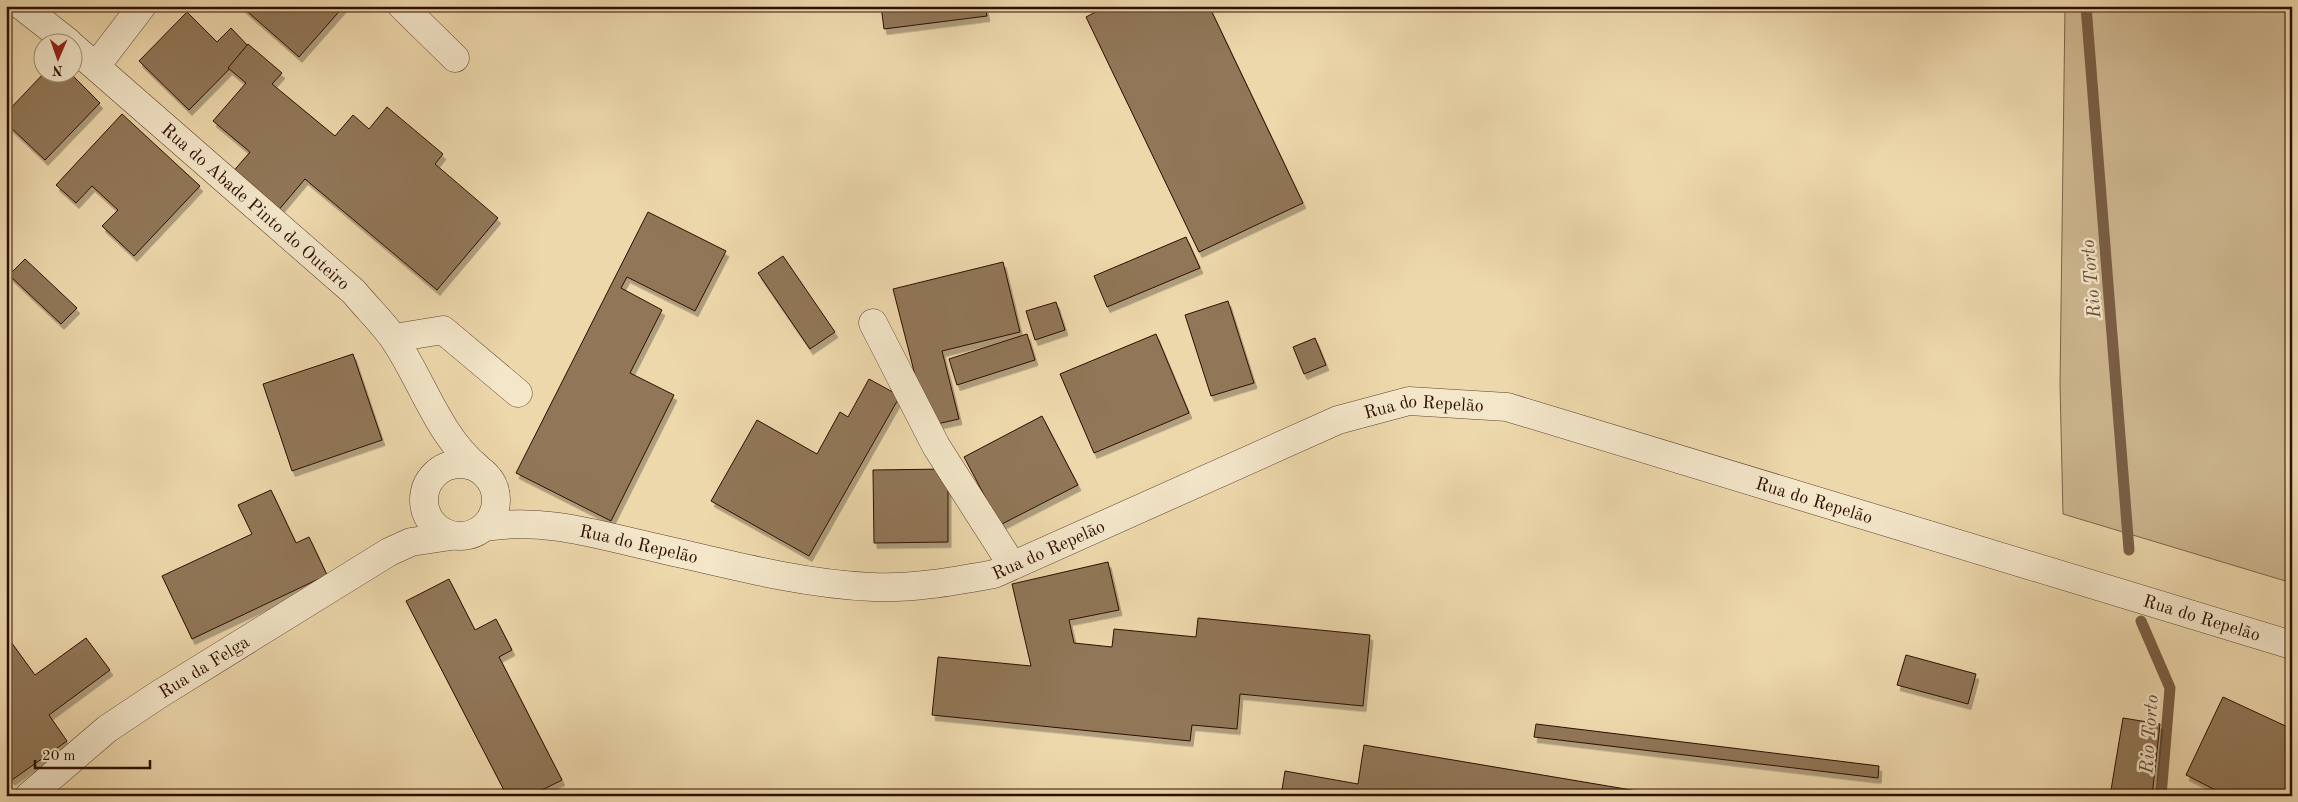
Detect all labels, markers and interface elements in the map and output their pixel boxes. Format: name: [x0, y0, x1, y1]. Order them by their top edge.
north arrow: [32, 32, 82, 82]
text: N: [52, 63, 63, 77]
street label: Rua do Abade Pinto do Outeiro: [158, 120, 353, 294]
water label: Rio Torto: [2080, 238, 2105, 320]
street label: Rua do Repelão: [1362, 393, 1484, 423]
street label: Rua do Repelão: [1753, 475, 1875, 527]
street label: Rua do Repelão: [990, 517, 1108, 584]
street label: Rua do Repelão: [578, 522, 700, 567]
street label: Rua do Repelão: [2141, 592, 2262, 645]
street label: Rua da Felga: [156, 633, 253, 702]
water label: Rio Torto: [2138, 694, 2163, 775]
scale bar: [35, 737, 150, 769]
text: 20 m: [42, 749, 76, 764]

